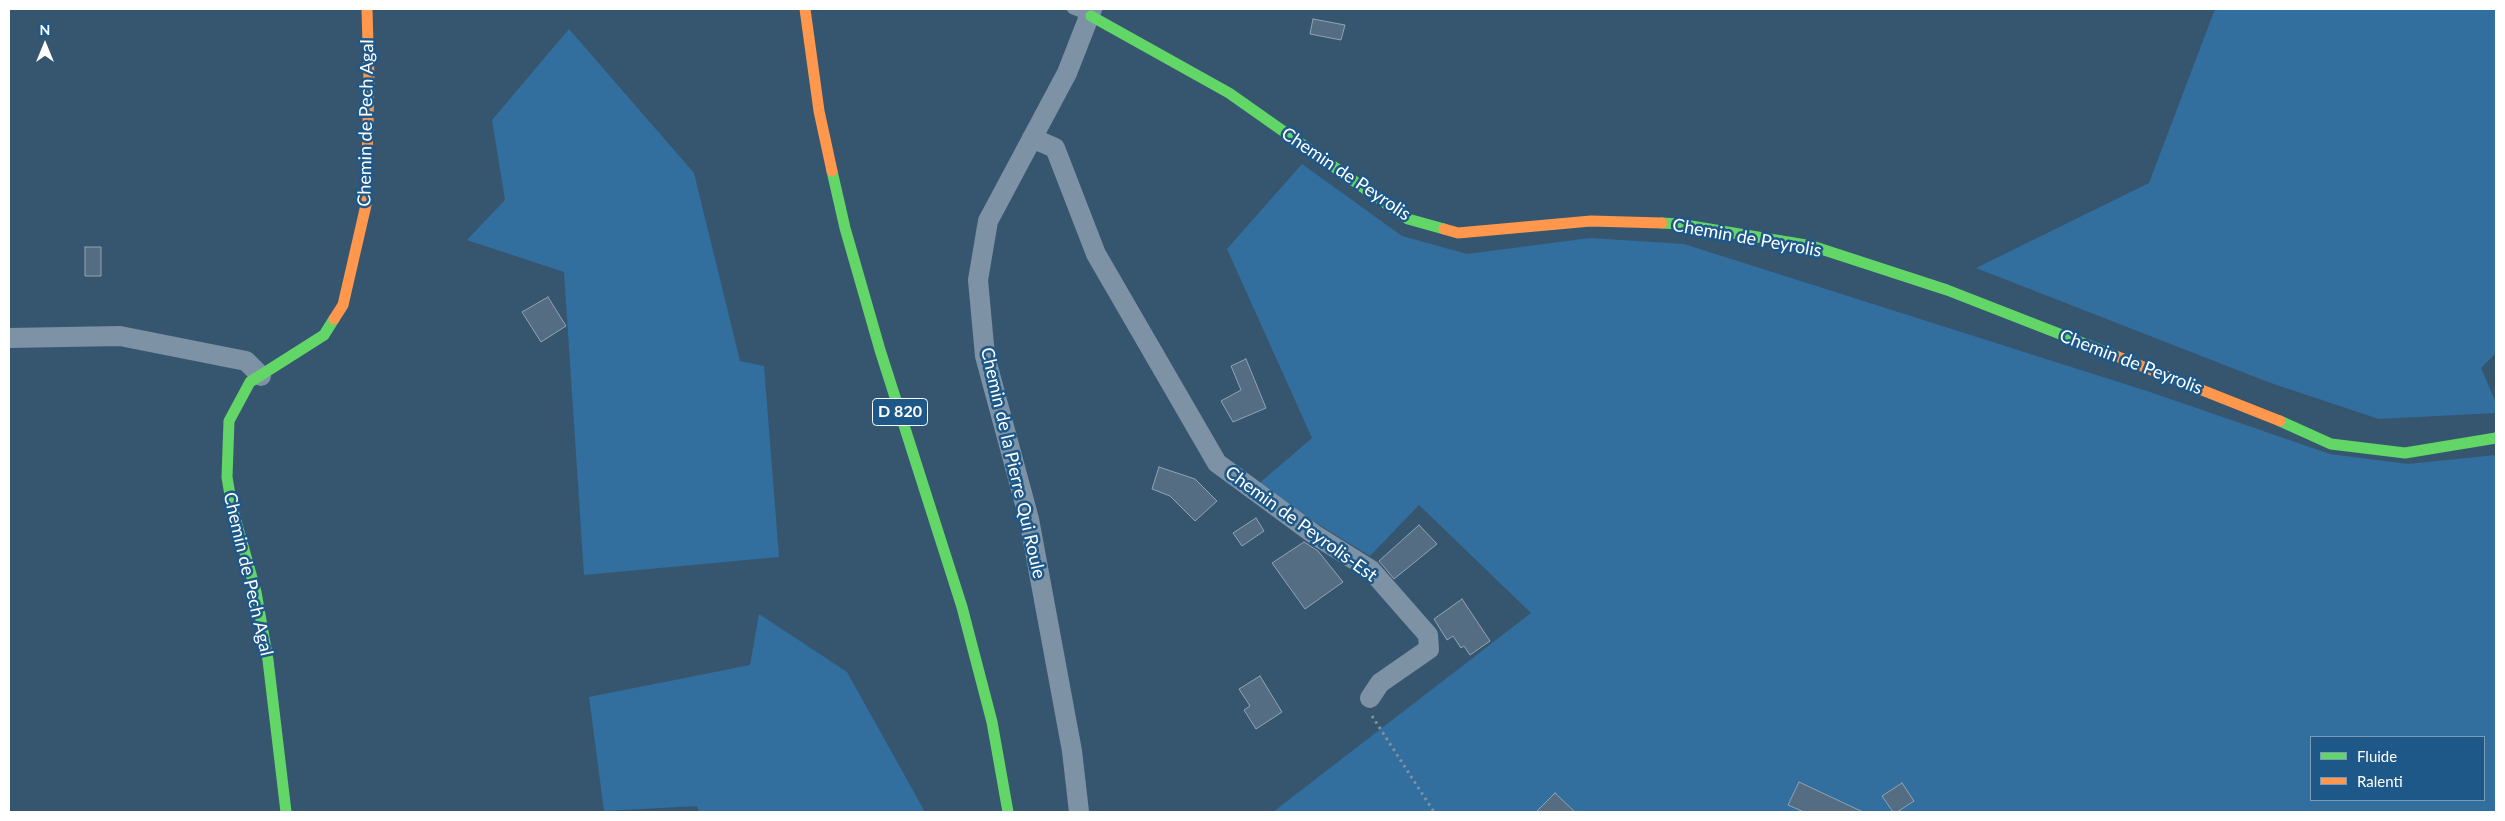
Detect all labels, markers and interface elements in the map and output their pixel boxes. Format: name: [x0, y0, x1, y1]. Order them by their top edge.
north arrow: [20, 20, 70, 70]
text: N: [40, 21, 50, 38]
street label: Chemin de Pech Agal: [354, 39, 378, 207]
street label: Chemin de Peyrolis: [1277, 123, 1415, 225]
street label: Chemin de Peyrolis: [1671, 214, 1823, 262]
street label: Chemin de Peyrolis: [2057, 325, 2205, 399]
street label: Chemin de la Pierre Qui Roule: [976, 345, 1050, 581]
road number: D 820: [872, 398, 928, 426]
street label: Chemin de Peyrolis-Est: [1221, 462, 1381, 586]
street label: Chemin de Pech Agal: [219, 490, 277, 658]
legend: [2310, 736, 2485, 801]
text: Fluide: [2357, 747, 2397, 765]
text: Ralenti: [2357, 772, 2403, 790]

